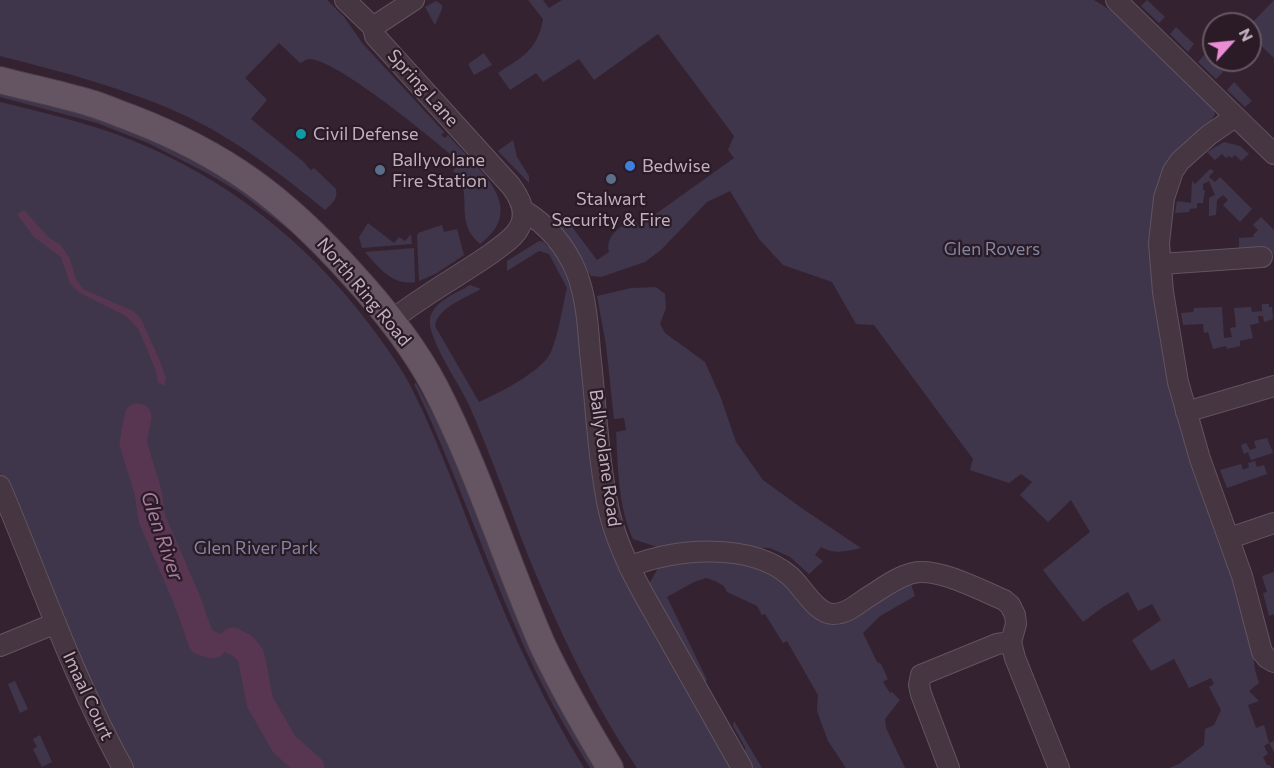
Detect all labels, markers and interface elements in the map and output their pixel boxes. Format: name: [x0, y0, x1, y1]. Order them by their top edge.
north arrow: [1202, 12, 1262, 72]
text: N: [1236, 25, 1258, 44]
street label: Spring Lane: [383, 45, 463, 131]
place label: Civil Defense: [313, 123, 419, 145]
marker: Civil Defense: [294, 127, 308, 141]
place label: Ballyvolane Fire Station: [392, 149, 487, 192]
place label: Bedwise: [642, 155, 710, 177]
marker: Bedwise: [623, 159, 637, 173]
marker: Ballyvolane Fire Station: [373, 163, 387, 177]
marker: Stalwart Security & Fire: [604, 172, 618, 186]
place label: Stalwart Security & Fire: [552, 188, 670, 230]
street label: North Ring Road: [312, 233, 416, 351]
park label: Glen Rovers: [944, 238, 1040, 260]
street label: Ballyvolane Road: [585, 388, 625, 528]
water label: Glen River: [136, 488, 188, 584]
park label: Glen River Park: [194, 537, 318, 559]
street label: Imaal Court: [58, 648, 118, 744]

